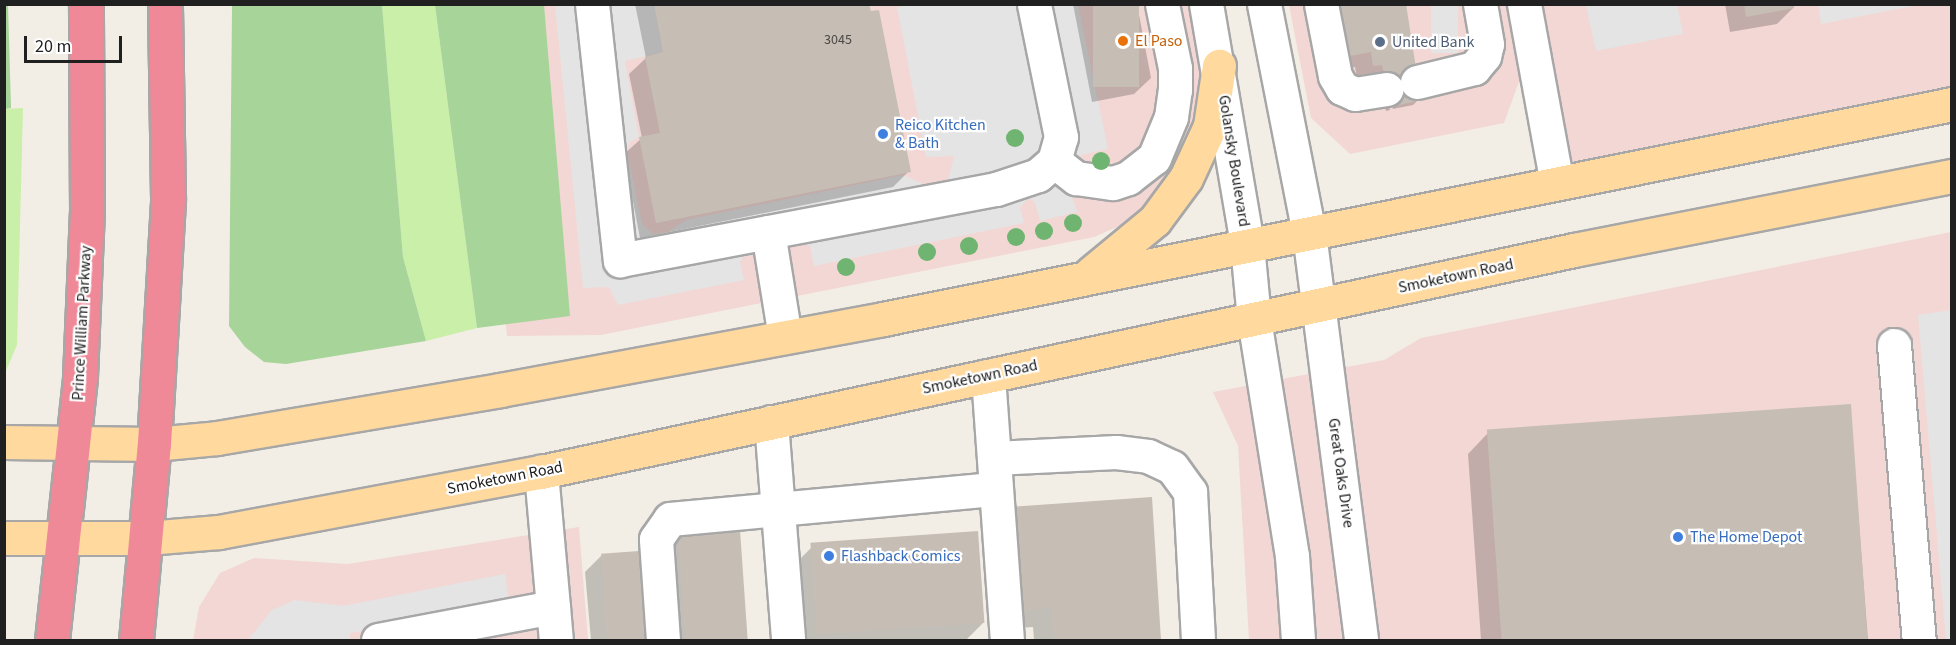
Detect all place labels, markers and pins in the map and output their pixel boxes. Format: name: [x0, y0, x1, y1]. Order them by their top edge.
place label: El Paso: [1135, 31, 1183, 51]
place label: United Bank: [1392, 32, 1474, 52]
marker: El Paso: [1116, 34, 1130, 48]
marker: United Bank: [1373, 35, 1387, 49]
place label: Reico Kitchen & Bath: [895, 115, 986, 153]
marker: Reico Kitchen & Bath: [876, 127, 890, 141]
place label: The Home Depot: [1690, 527, 1802, 547]
marker: The Home Depot: [1671, 530, 1685, 544]
place label: Flashback Comics: [841, 546, 961, 566]
marker: Flashback Comics: [822, 549, 836, 563]

